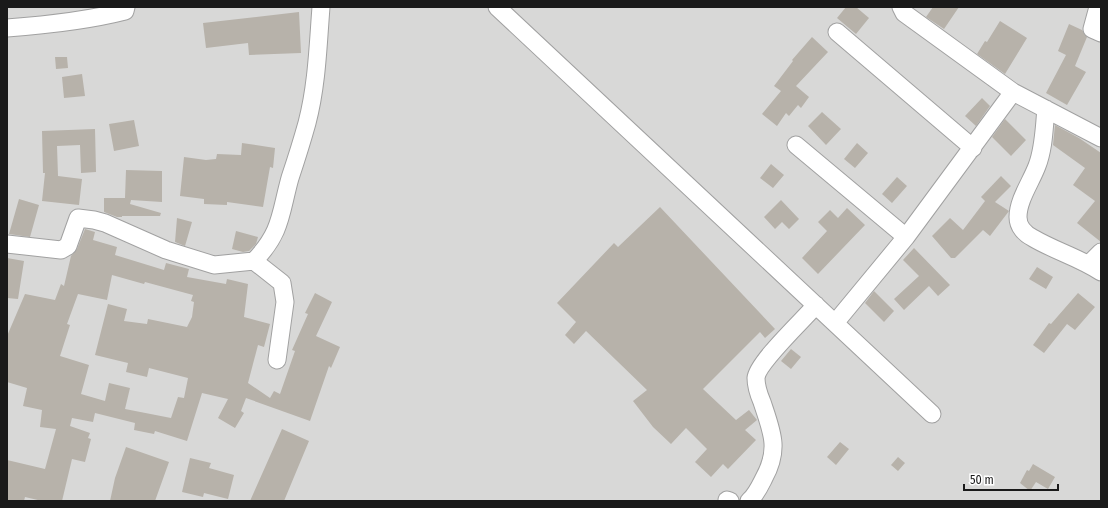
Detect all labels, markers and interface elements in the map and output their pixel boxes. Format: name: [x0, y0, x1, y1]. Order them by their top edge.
scale bar: [964, 466, 1058, 492]
text: 50 m: [970, 473, 994, 487]

